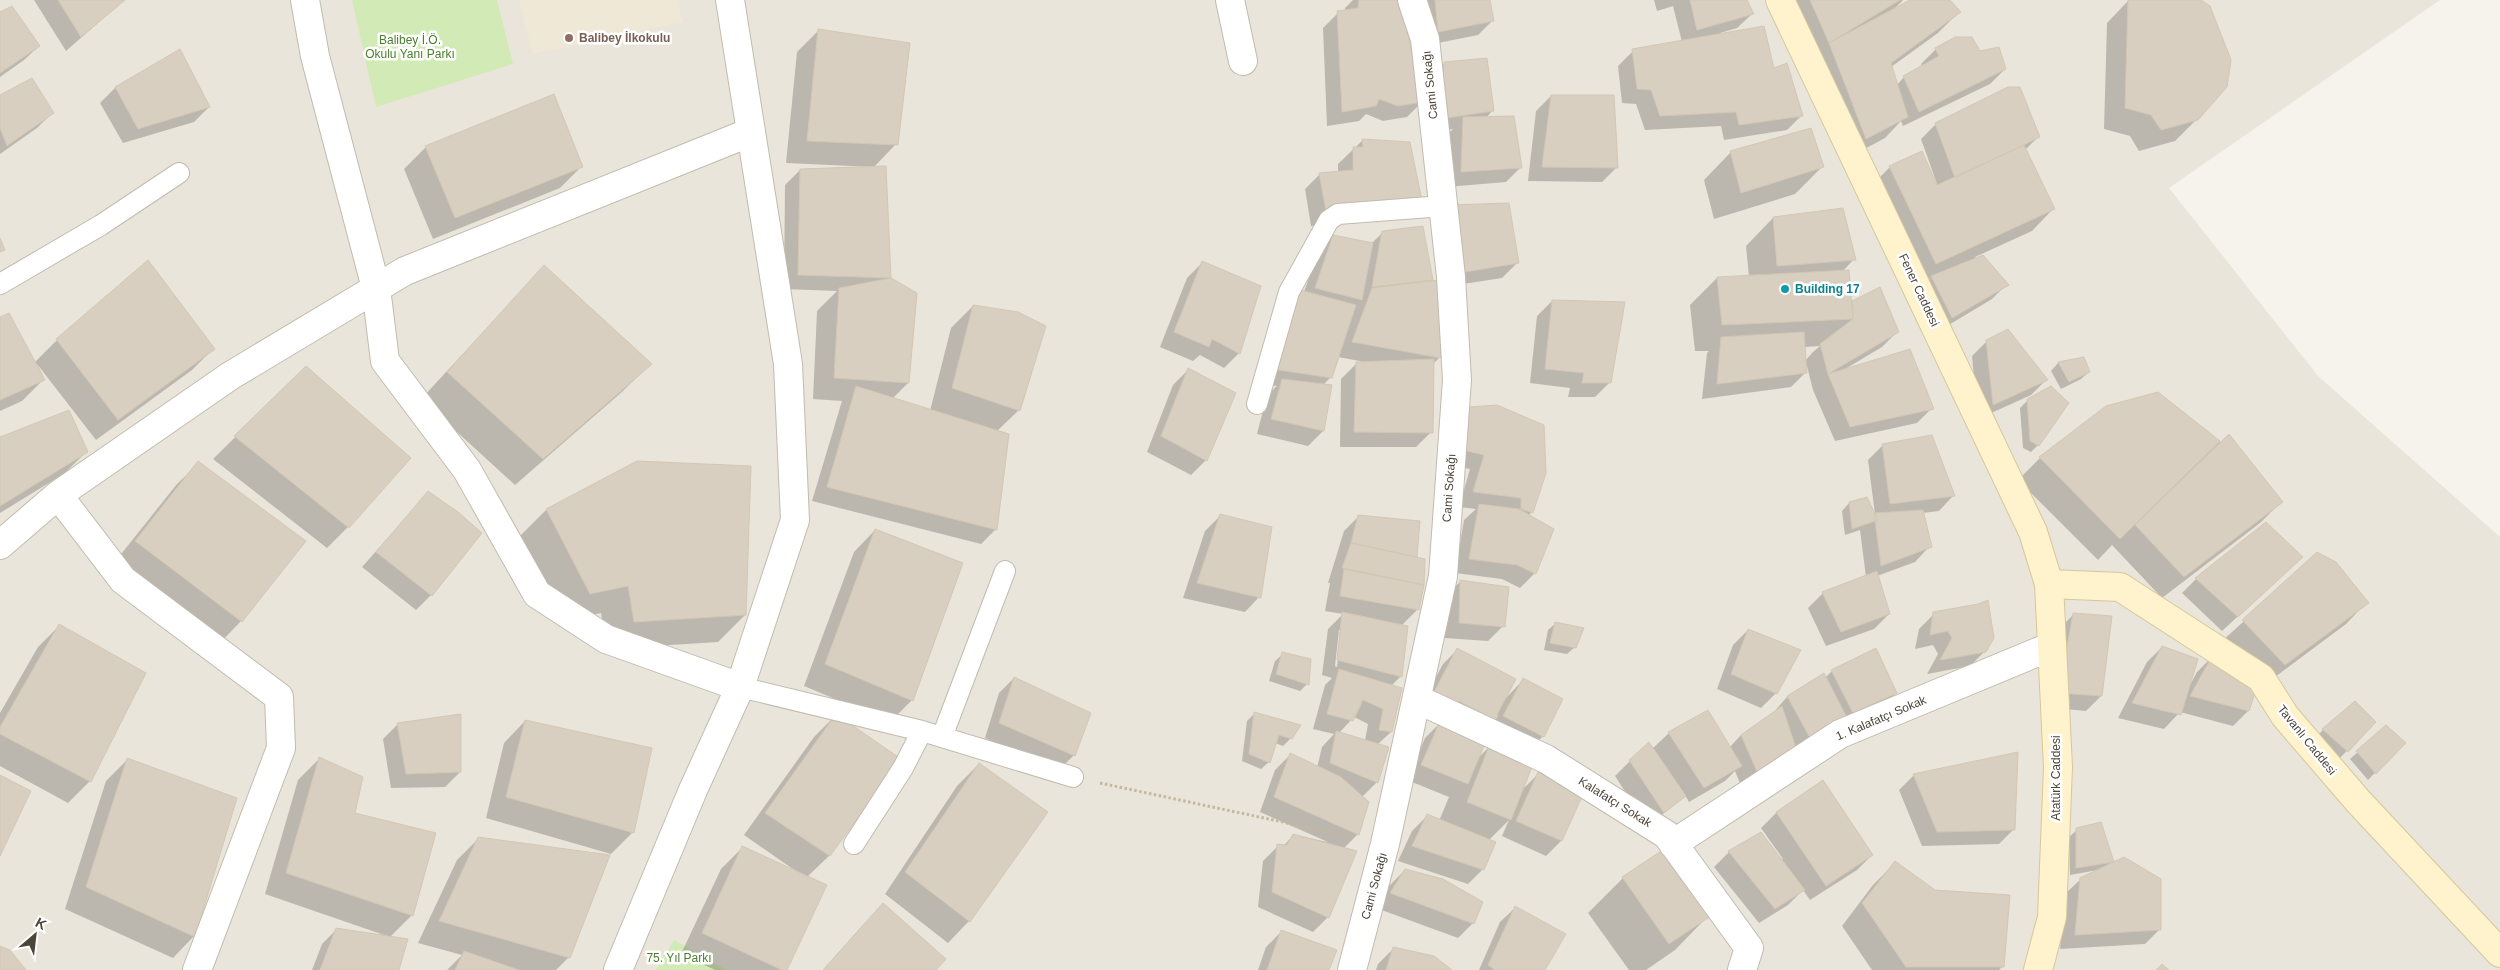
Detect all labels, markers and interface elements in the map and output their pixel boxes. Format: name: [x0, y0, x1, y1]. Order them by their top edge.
place label: Balibey İlkokulu: [579, 30, 670, 45]
marker: Balibey İlkokulu: [563, 32, 575, 44]
park label: Balibey İ.Ö. Okulu Yanı Parkı: [365, 33, 455, 61]
street label: Cami Sokağı: [1419, 50, 1441, 120]
street label: Fener Caddesi: [1896, 251, 1942, 329]
place label: Building 17: [1795, 282, 1860, 296]
marker: Building 17: [1779, 283, 1791, 295]
street label: Cami Sokağı: [1440, 453, 1458, 523]
street label: 1. Kalafatçı Sokak: [1834, 692, 1929, 743]
street label: Tavanlı Caddesi: [2275, 702, 2339, 778]
street label: Atatürk Caddesi: [2049, 735, 2063, 821]
street label: Kalafatçı Sokak: [1576, 774, 1655, 831]
street label: Cami Sokağı: [1358, 851, 1390, 921]
north arrow: [10, 910, 60, 960]
text: K: [33, 914, 49, 933]
park label: 75. Yıl Parkı: [646, 951, 712, 965]

